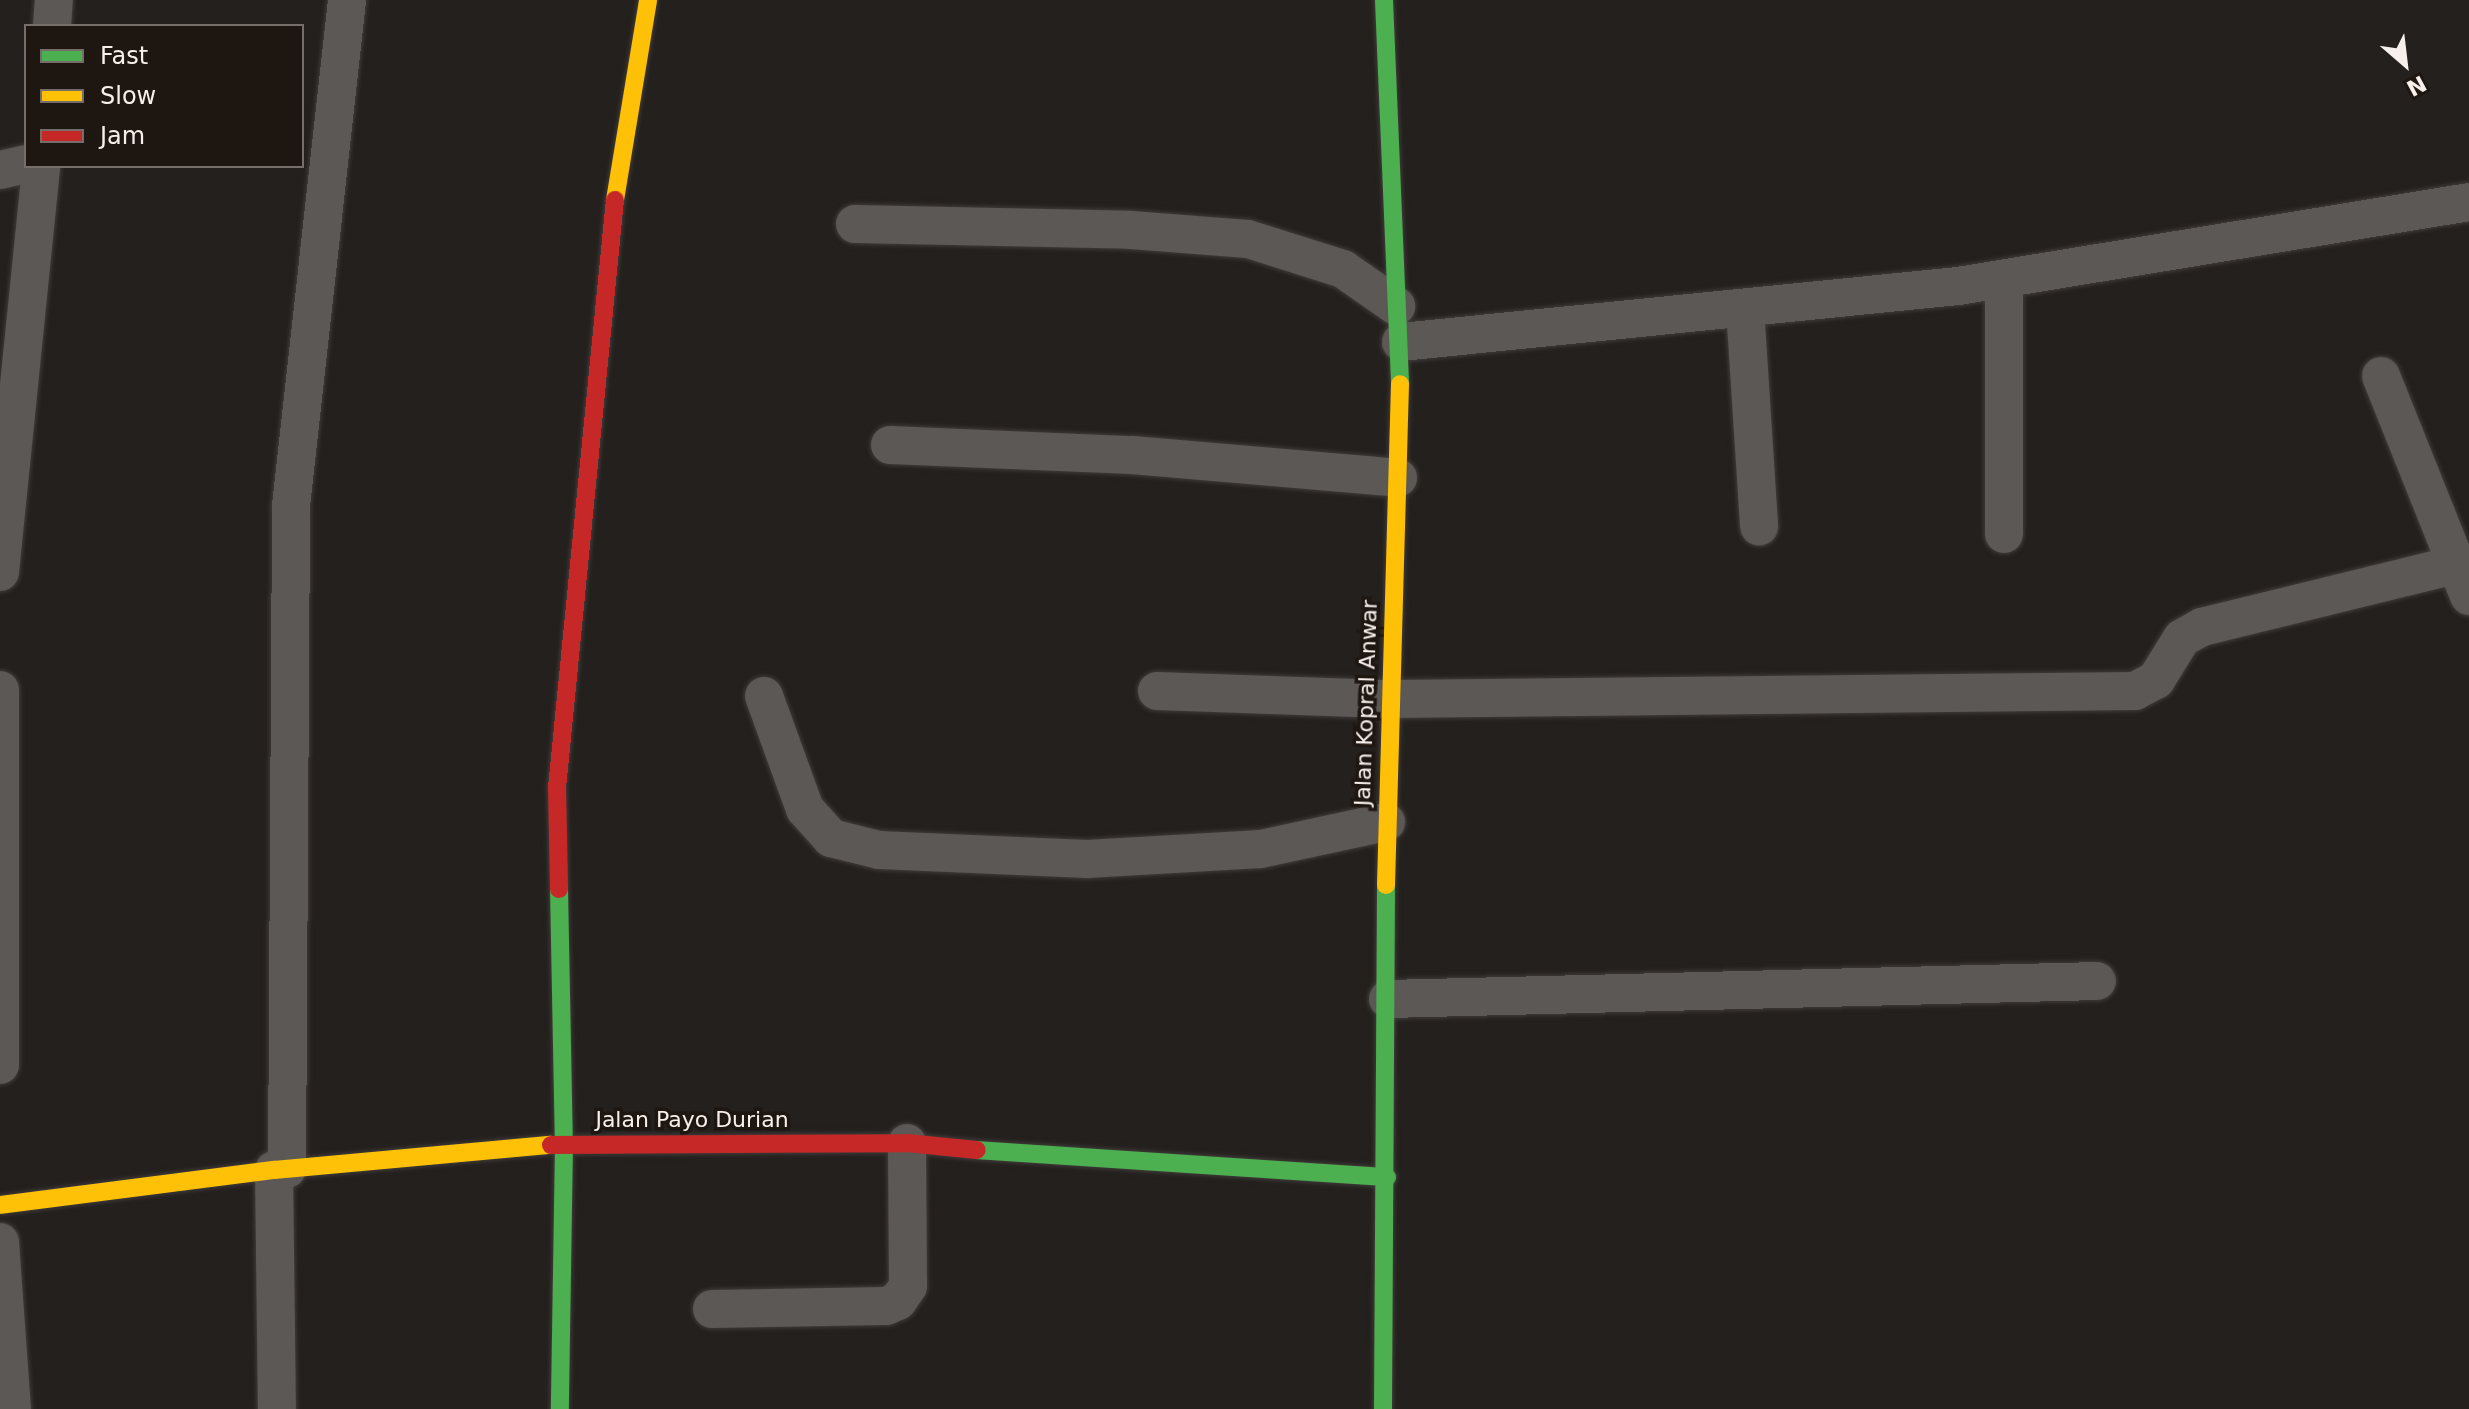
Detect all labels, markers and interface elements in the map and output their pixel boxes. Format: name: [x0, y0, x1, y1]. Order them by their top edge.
legend: [24, 24, 304, 168]
north arrow: [2365, 24, 2445, 104]
text: Fast: [100, 42, 148, 70]
text: N: [2403, 70, 2431, 101]
text: Slow: [100, 82, 156, 110]
text: Jam: [100, 122, 145, 150]
street label: Jalan Kopral Anwar: [1349, 599, 1383, 807]
street label: Jalan Payo Durian: [595, 1107, 789, 1133]

